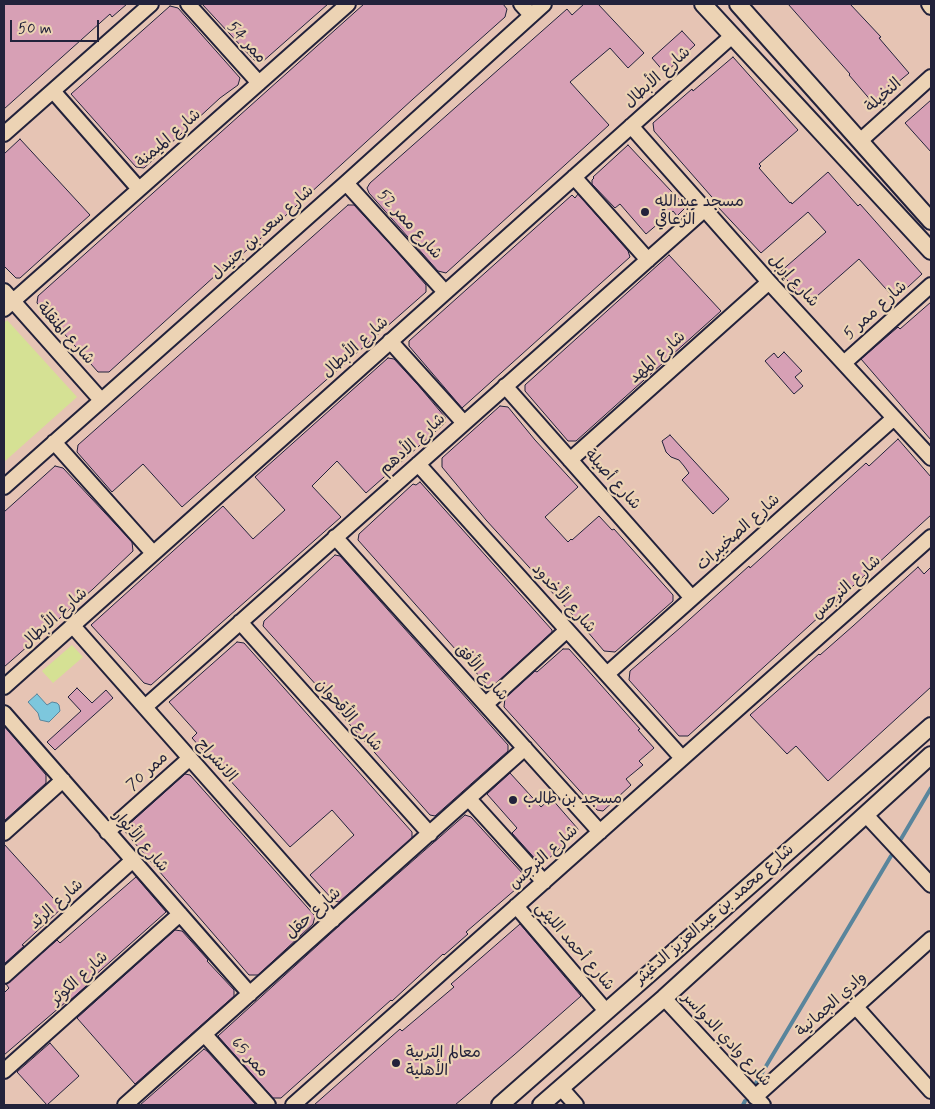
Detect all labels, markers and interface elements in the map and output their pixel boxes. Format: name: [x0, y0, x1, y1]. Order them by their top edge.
scale bar: [12, 10, 101, 42]
street label: ممر 54: [222, 18, 270, 68]
text: 50 m: [18, 19, 52, 39]
street label: شارع الأبطال: [621, 43, 695, 113]
street label: النخيلة: [862, 75, 906, 117]
street label: شارع الميمنة: [133, 106, 205, 172]
street label: شارع سعد بن جنيدل: [208, 182, 318, 284]
street label: شارع ممر 52: [373, 186, 445, 264]
place label: مسجد عبدالله الزعاقي: [655, 193, 744, 231]
marker: مسجد عبدالله الزعاقي: [639, 206, 651, 218]
street label: شارع إربل: [764, 250, 822, 312]
street label: شارع ممر 5: [840, 278, 912, 344]
street label: شارع المنقلة: [32, 299, 98, 369]
street label: شارع الأبطال: [319, 313, 393, 383]
street label: شارع المهد: [626, 328, 690, 388]
street label: شارع الأدهم: [376, 410, 450, 480]
street label: شارع أصيلة: [580, 446, 644, 514]
street label: شارع الصخيبرات: [693, 491, 785, 575]
street label: شارع النرجس: [808, 552, 886, 624]
street label: شارع الأخدود: [527, 560, 599, 638]
street label: شارع الأبطال: [18, 584, 92, 654]
street label: شارع الأفق: [450, 640, 512, 706]
street label: شارع الأقحوان: [310, 676, 386, 756]
street label: الانشراح: [192, 735, 240, 787]
street label: ممر 70: [123, 748, 173, 796]
place label: مسجد بن طالب: [523, 790, 622, 810]
marker: مسجد بن طالب: [507, 794, 519, 806]
street label: شارع الأنوار: [108, 807, 172, 877]
street label: شارع النرجس: [505, 822, 583, 894]
street label: شارع محمد بن عبدالعزيز الدغيثر: [632, 841, 798, 989]
street label: شارع الرئد: [26, 876, 88, 934]
street label: شارع حقل: [282, 884, 346, 944]
street label: شارع أحمد الليثي: [530, 899, 618, 995]
street label: شارع الكوثر: [47, 948, 113, 1010]
street label: وادي الجمانية: [793, 968, 871, 1042]
street label: شارع وادي الدواسر: [677, 989, 775, 1091]
street label: ممر 65: [226, 1034, 272, 1082]
place label: معالم التربية الأهلية: [406, 1044, 481, 1082]
marker: معالم التربية الأهلية: [390, 1057, 402, 1069]

